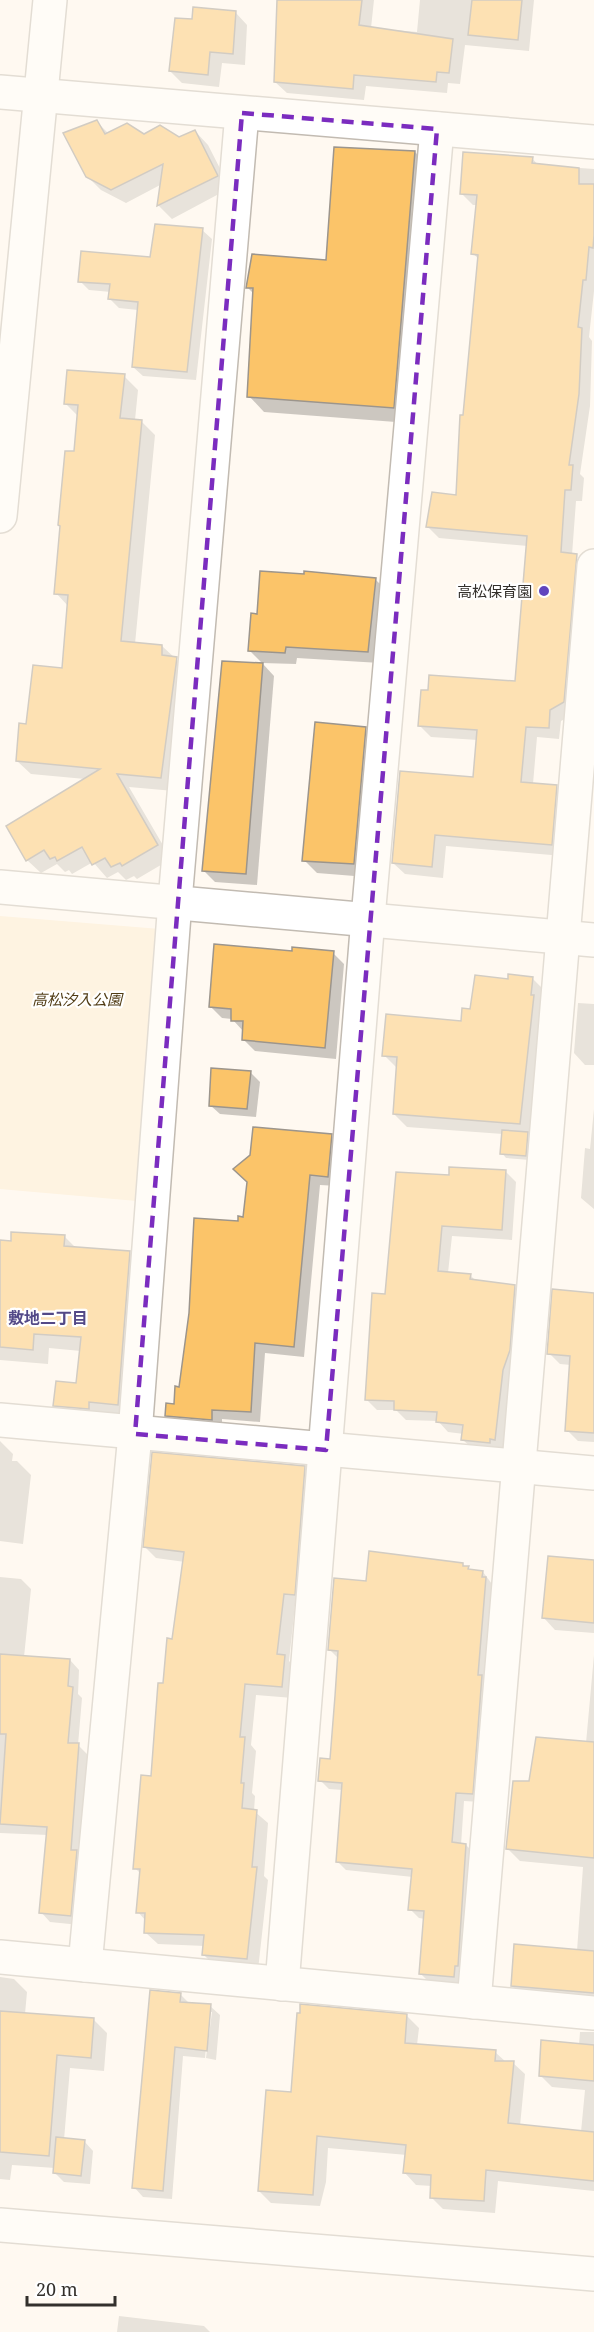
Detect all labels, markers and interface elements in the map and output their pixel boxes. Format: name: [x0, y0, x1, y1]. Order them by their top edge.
place label: 高松保育園: [457, 581, 532, 601]
marker: 高松保育園: [537, 584, 551, 598]
park label: 高松汐入公園: [32, 989, 124, 1009]
district label: 敷地二丁目: [8, 1307, 88, 1329]
scale bar: [27, 2269, 116, 2307]
text: 20 m: [36, 2277, 78, 2301]

